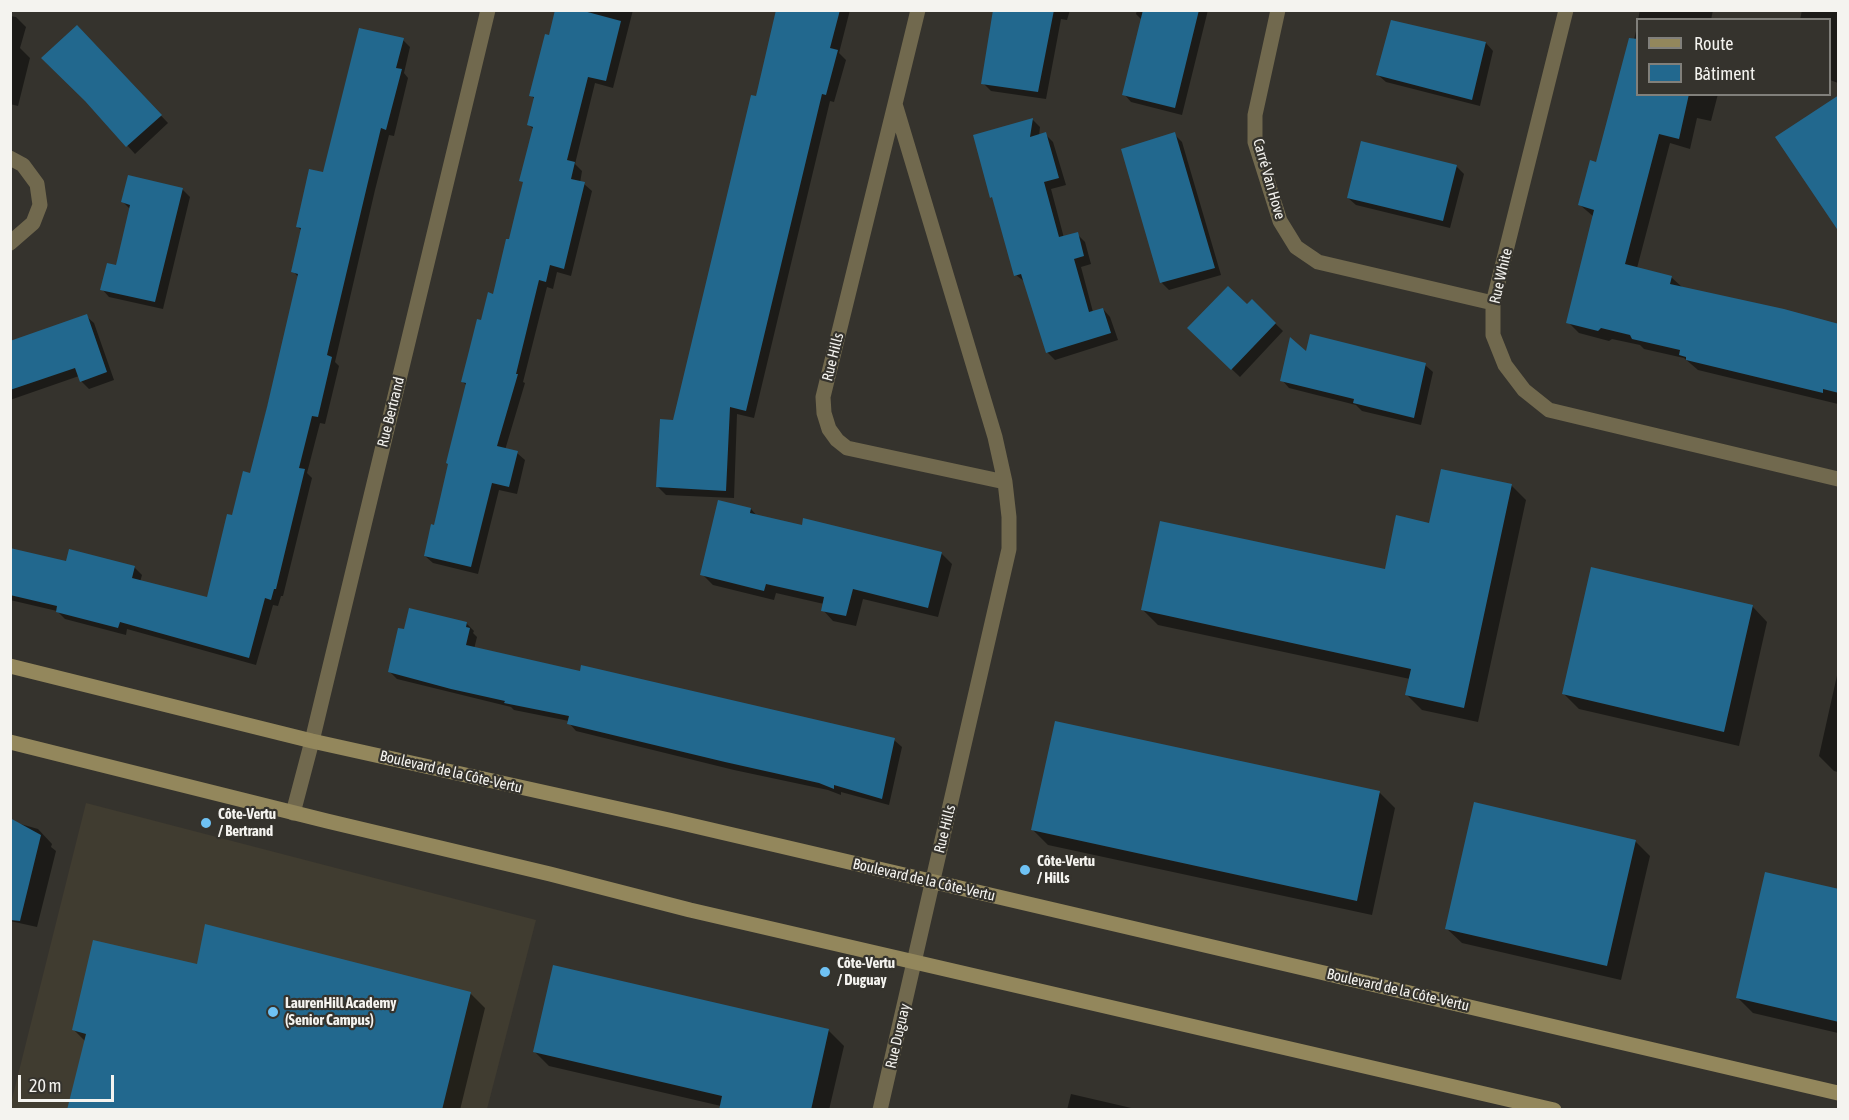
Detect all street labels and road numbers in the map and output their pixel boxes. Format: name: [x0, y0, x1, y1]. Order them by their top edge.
street label: Carré Van Hove: [1249, 137, 1289, 221]
street label: Rue White: [1486, 247, 1516, 305]
street label: Rue Hills: [818, 331, 848, 383]
street label: Rue Bertrand: [374, 375, 408, 449]
street label: Boulevard de la Côte-Vertu: [378, 747, 524, 797]
street label: Rue Hills: [930, 803, 960, 855]
street label: Boulevard de la Côte-Vertu: [851, 855, 997, 905]
street label: Boulevard de la Côte-Vertu: [1325, 965, 1471, 1015]
street label: Rue Duguay: [882, 1002, 914, 1070]

